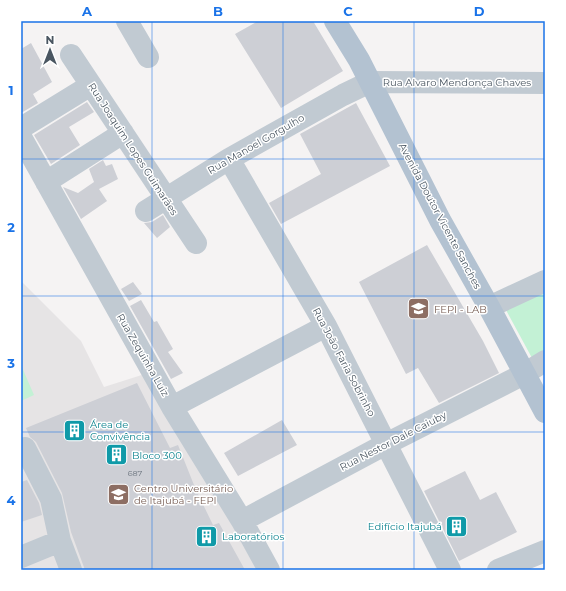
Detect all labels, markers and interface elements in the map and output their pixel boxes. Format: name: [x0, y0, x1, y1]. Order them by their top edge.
text: A: [81, 3, 93, 19]
text: B: [213, 3, 223, 19]
text: C: [343, 3, 353, 19]
text: D: [474, 3, 485, 19]
north arrow: [30, 30, 70, 70]
text: N: [46, 33, 54, 47]
street label: Rua Alvaro Mendonça Chaves: [383, 76, 531, 89]
street label: Rua Joaquim Lopes Guimarães: [85, 80, 181, 218]
text: 1: [8, 82, 14, 98]
street label: Rua Manoel Gorgulho: [205, 111, 307, 177]
street label: Avenida Doutor Vicente Sanches: [396, 141, 484, 291]
text: 2: [7, 219, 15, 235]
school or university icon: FEPI - LAB: [405, 296, 431, 322]
place label: FEPI - LAB: [434, 303, 487, 316]
street label: Rua João Faria Sobrinho: [310, 305, 378, 419]
street label: Rua Zequinha Luiz: [114, 311, 172, 399]
text: 3: [6, 355, 15, 371]
street label: Rua Nestor Dale Caiuby: [337, 408, 449, 474]
building icon: Área de Convivência: [61, 417, 87, 443]
place label: Área de Convivência: [90, 418, 150, 443]
building icon: Bloco 300: [104, 442, 130, 468]
place label: Bloco 300: [132, 449, 182, 462]
house number: 687: [128, 468, 143, 478]
school or university icon: Centro Universitário de Itajubá - FEPI: [105, 481, 131, 507]
place label: Centro Universitário de Itajubá - FEPI: [134, 482, 233, 507]
text: 4: [7, 492, 16, 508]
building icon: Edifício Itajubá: [444, 513, 470, 539]
place label: Edifício Itajubá: [368, 520, 442, 533]
building icon: Laboratórios: [193, 523, 219, 549]
place label: Laboratórios: [222, 530, 284, 543]

